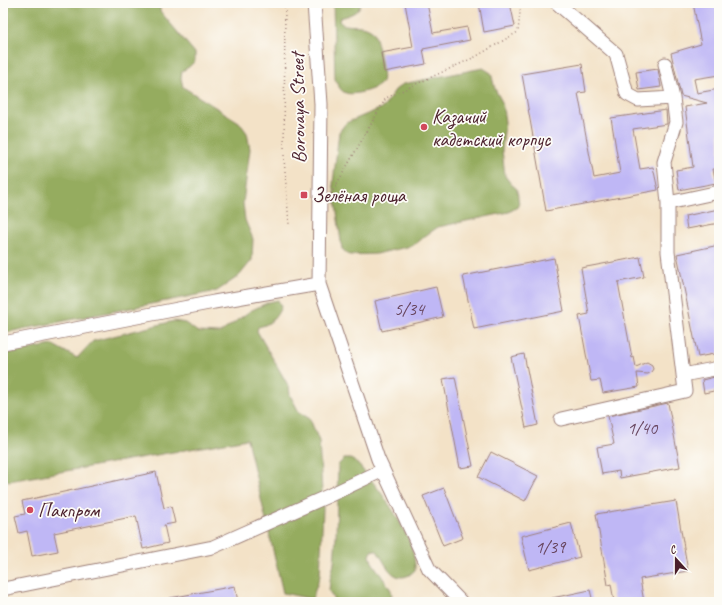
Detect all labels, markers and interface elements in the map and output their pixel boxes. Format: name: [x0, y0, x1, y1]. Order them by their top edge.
street label: Borovaya Street: [284, 49, 311, 163]
place label: Казачий кадетский корпус: [432, 104, 551, 152]
marker: Казачий кадетский корпус: [419, 122, 429, 132]
place label: Зелёная роща: [312, 183, 407, 208]
marker: Зелёная роща: [299, 190, 309, 200]
house number: 5/34: [394, 298, 426, 320]
house number: 1/40: [627, 417, 659, 439]
place label: Пакпром: [38, 498, 101, 523]
marker: Пакпром: [25, 505, 35, 515]
house number: 1/39: [535, 536, 567, 558]
north arrow: [656, 539, 696, 579]
text: С: [667, 542, 679, 557]

